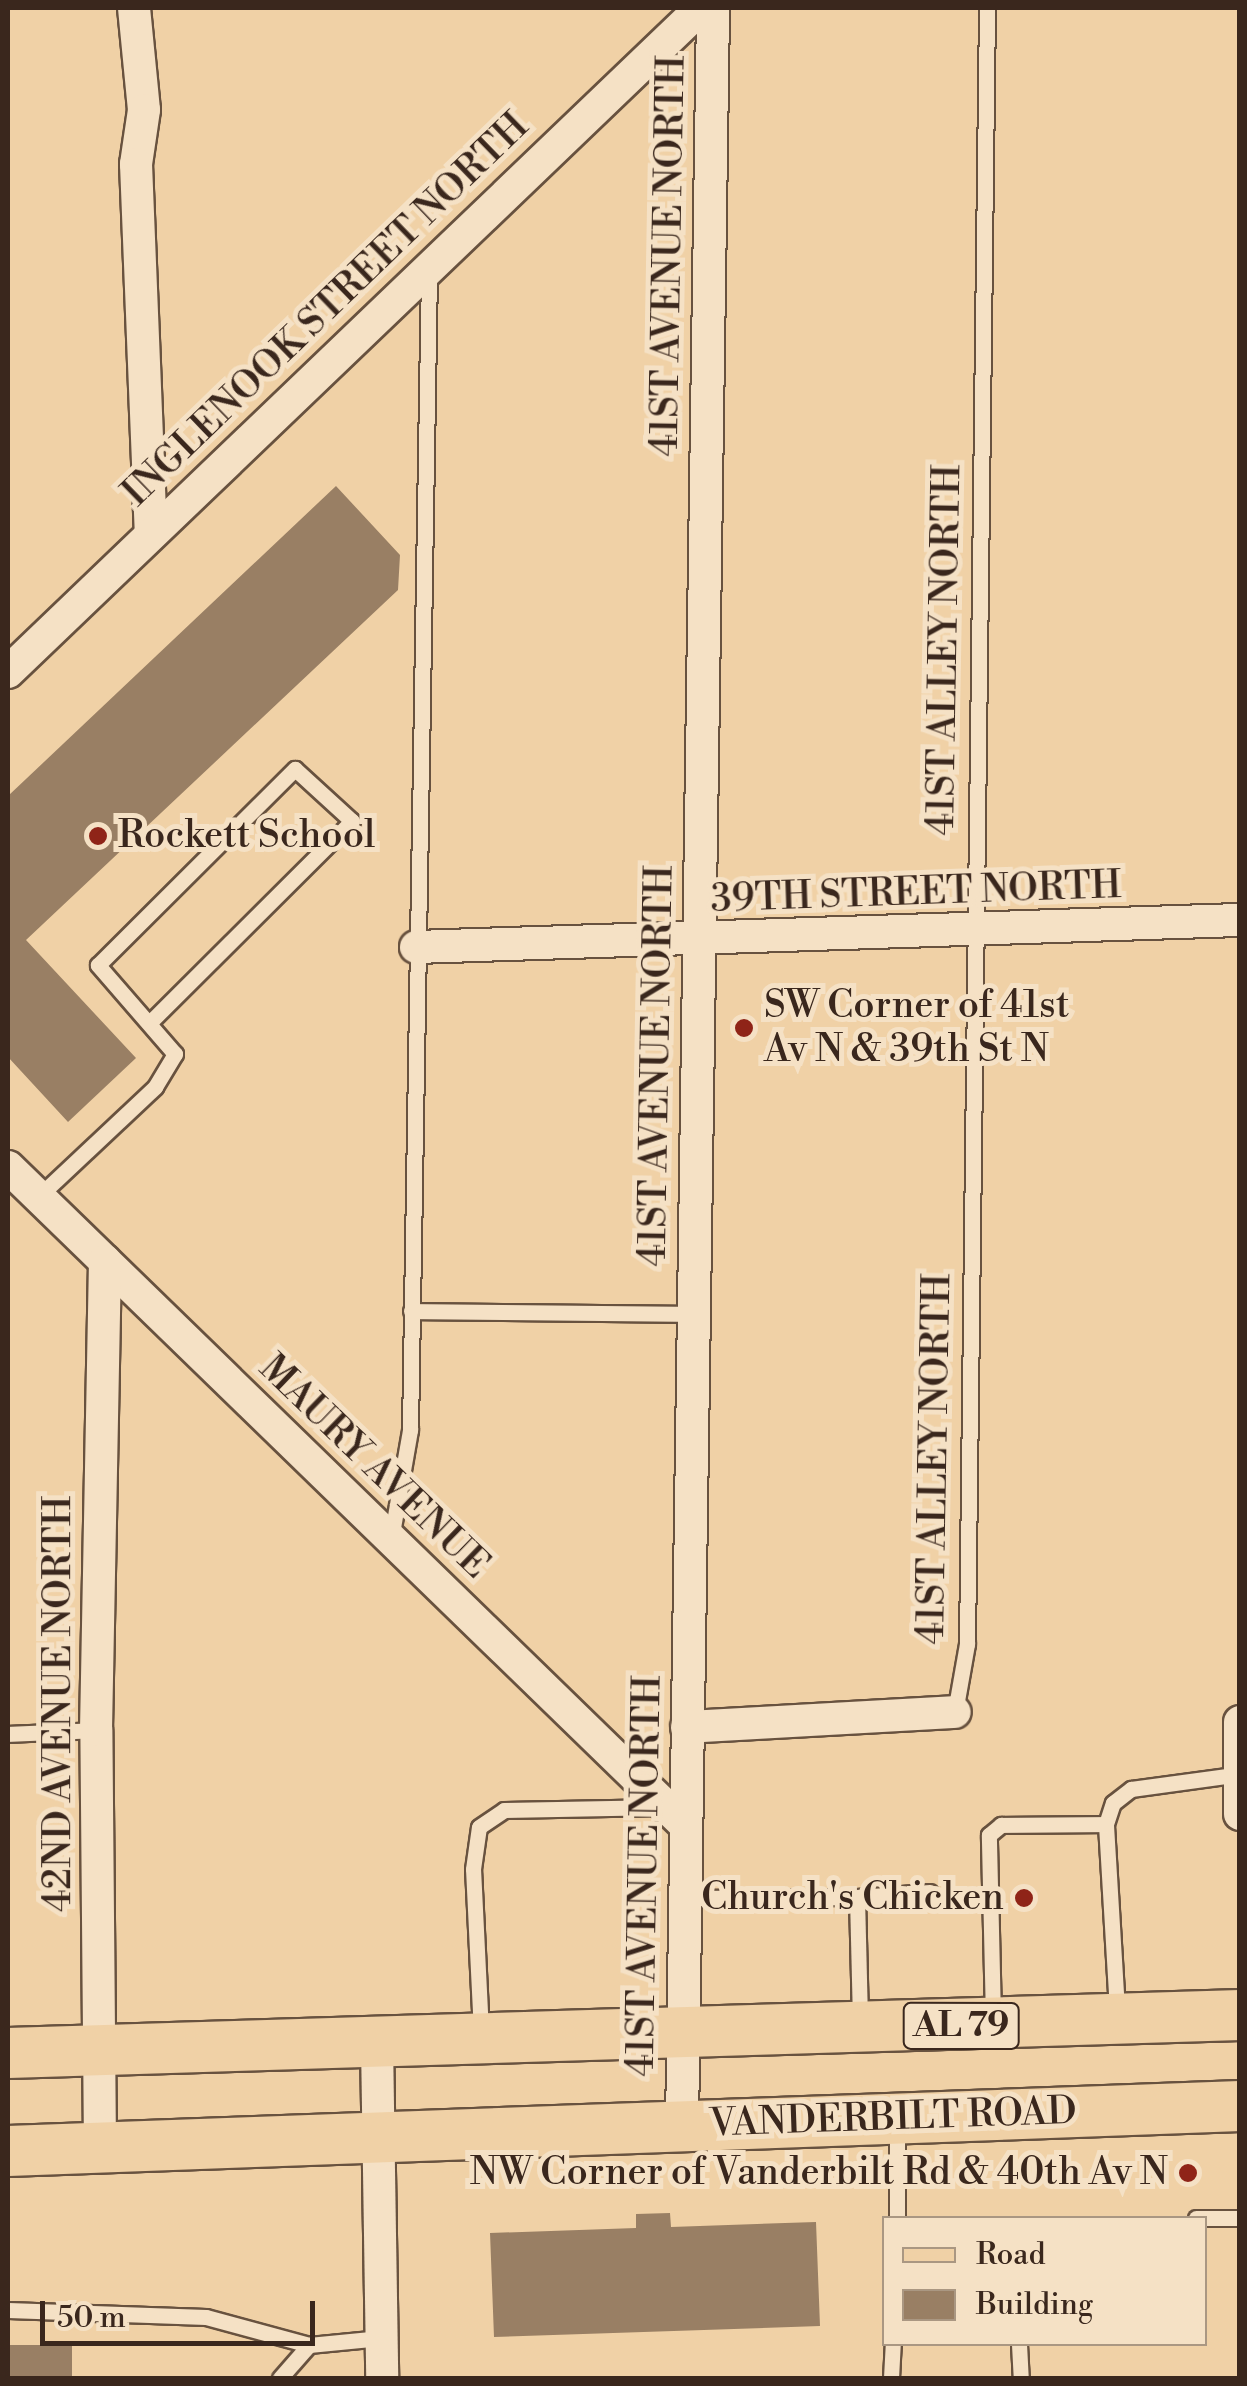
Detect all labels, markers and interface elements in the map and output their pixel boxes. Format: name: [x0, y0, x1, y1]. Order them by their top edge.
street label: 41ST AVENUE NORTH: [643, 55, 695, 457]
street label: INGLENOOK STREET NORTH: [114, 104, 538, 516]
street label: 41ST ALLEY NORTH: [919, 464, 971, 836]
place label: Rockett School: [118, 813, 375, 859]
marker: Rockett School: [87, 825, 109, 847]
street label: 39TH STREET NORTH: [710, 863, 1122, 923]
street label: 41ST AVENUE NORTH: [631, 865, 683, 1267]
place label: SW Corner of 41st Av N & 39th St N: [764, 983, 1069, 1072]
marker: SW Corner of 41st Av N & 39th St N: [733, 1017, 755, 1039]
street label: 41ST ALLEY NORTH: [909, 1273, 961, 1645]
street label: MAURY AVENUE: [250, 1346, 498, 1588]
street label: 42ND AVENUE NORTH: [36, 1496, 82, 1912]
street label: 41ST AVENUE NORTH: [619, 1675, 671, 2077]
place label: Church's Chicken: [701, 1875, 1004, 1921]
marker: Church's Chicken: [1013, 1887, 1035, 1909]
road number: AL 79: [901, 1996, 1021, 2056]
street label: VANDERBILT ROAD: [709, 2089, 1077, 2147]
place label: NW Corner of Vanderbilt Rd & 40th Av N: [470, 2150, 1168, 2196]
marker: NW Corner of Vanderbilt Rd & 40th Av N: [1177, 2162, 1199, 2184]
legend: [882, 2216, 1207, 2346]
text: Road: [976, 2236, 1046, 2274]
scale bar: [45, 2281, 320, 2343]
text: Building: [976, 2286, 1093, 2324]
text: 50 m: [57, 2299, 126, 2337]

